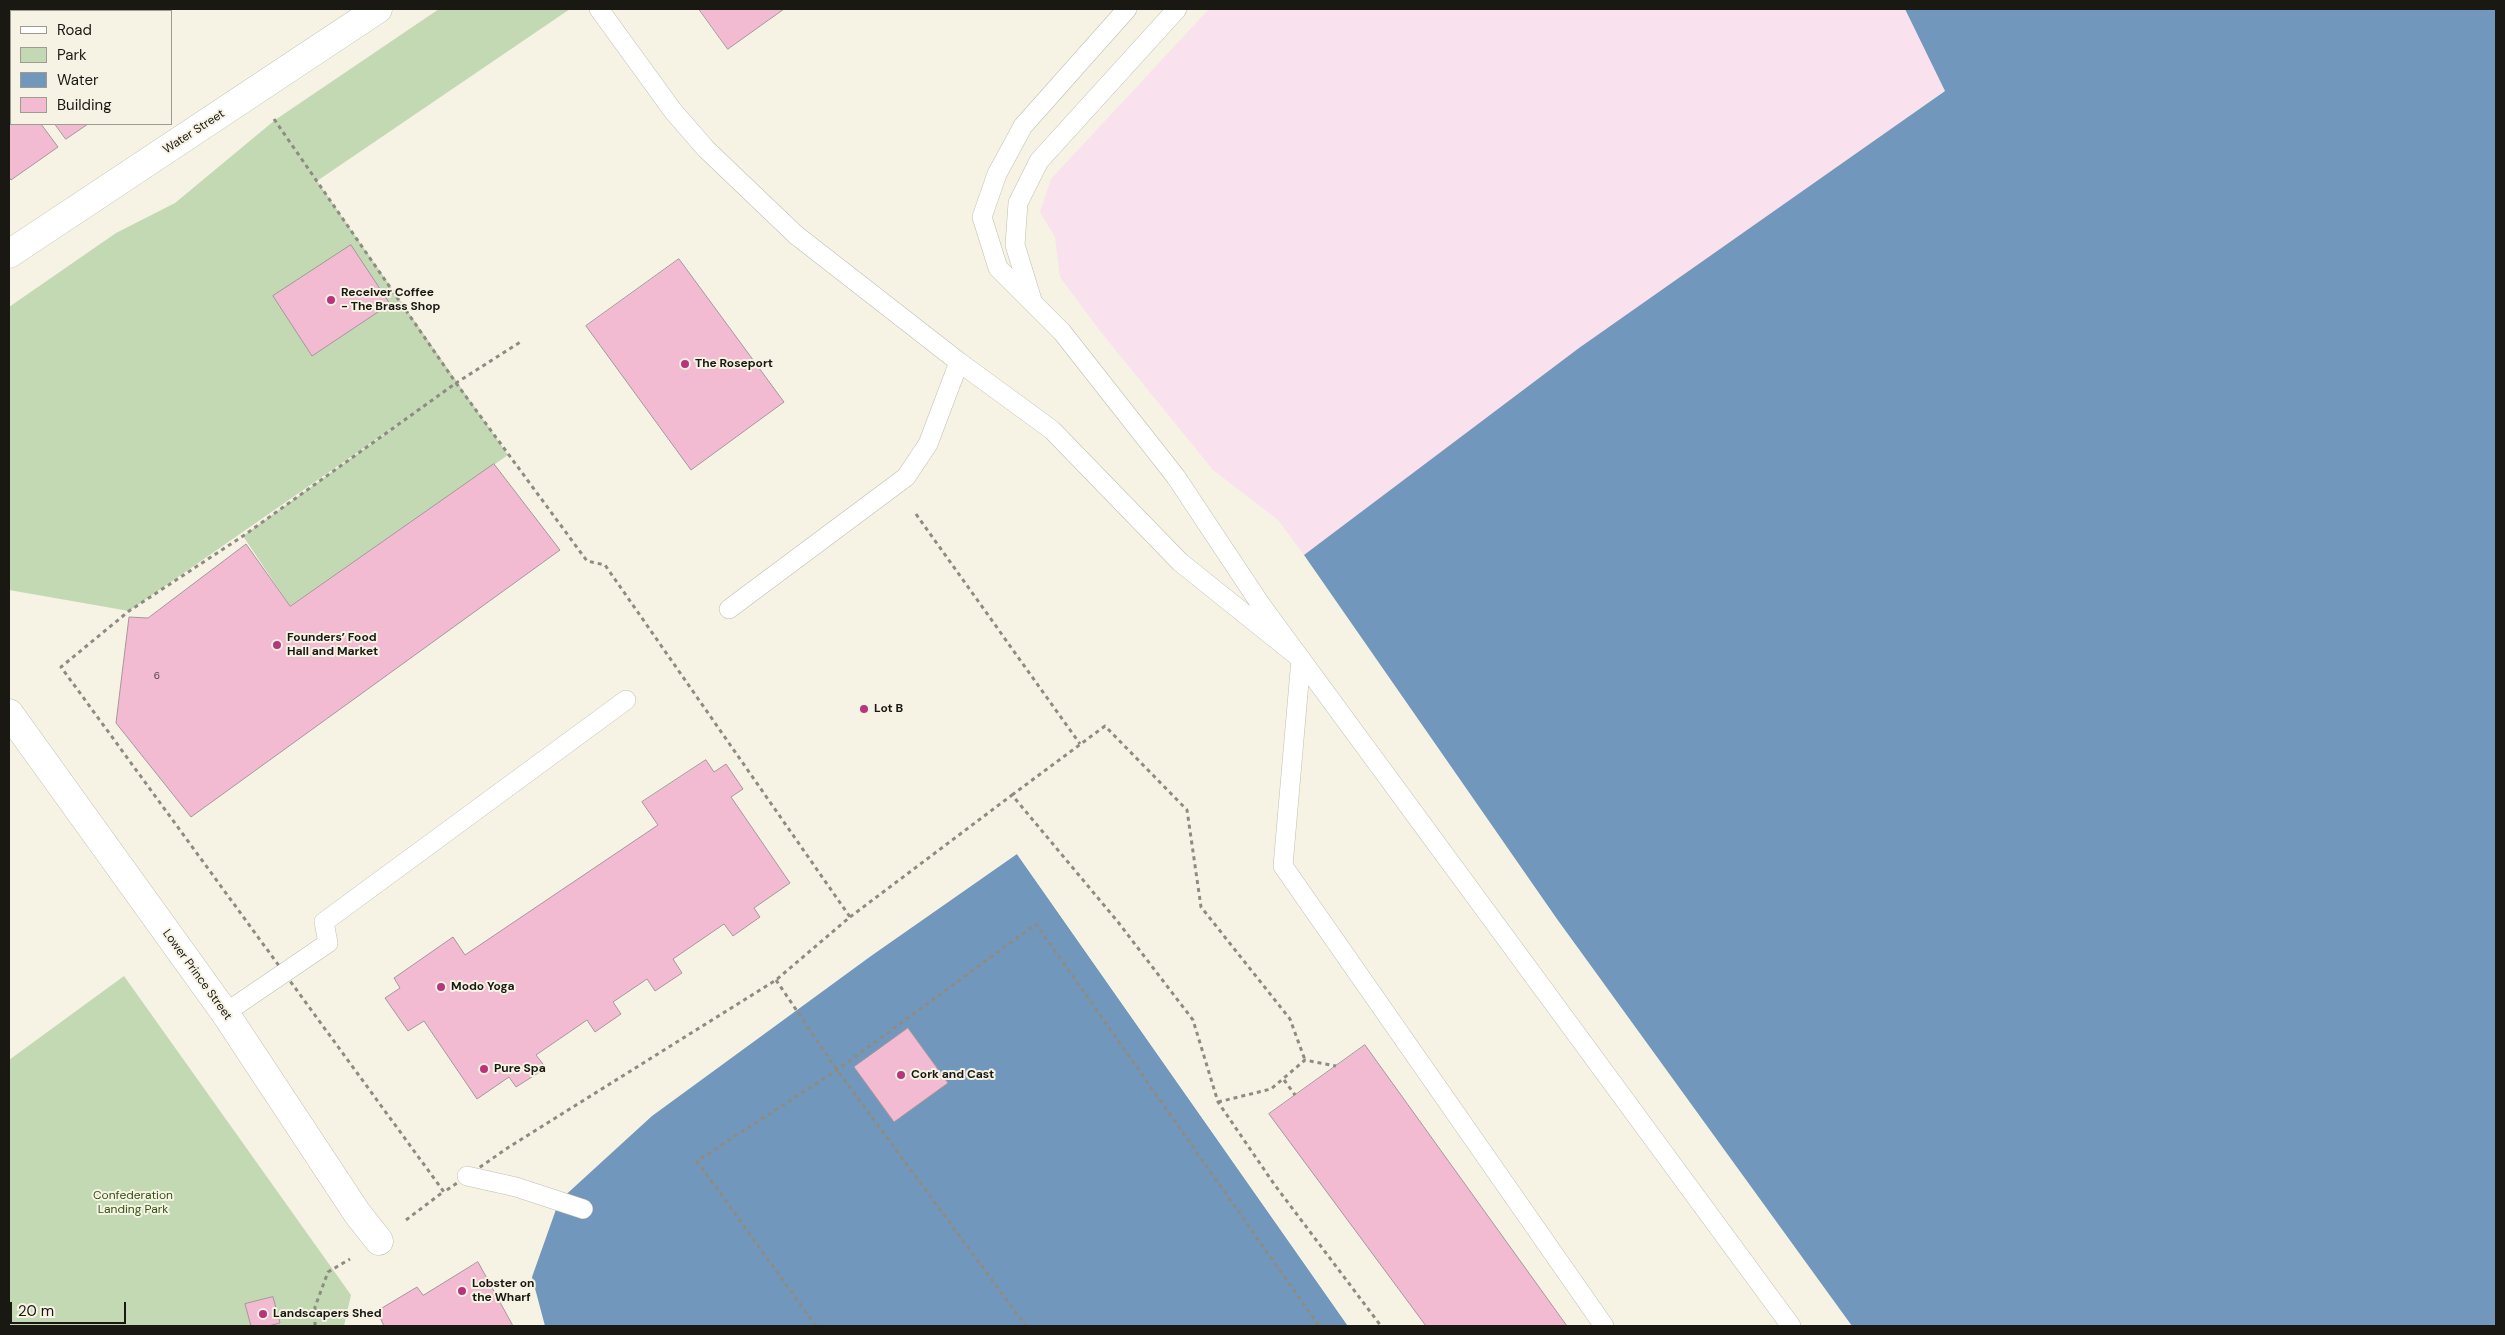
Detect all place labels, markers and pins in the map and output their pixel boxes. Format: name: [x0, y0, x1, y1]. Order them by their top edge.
place label: Receiver Coffee - The Brass Shop: [341, 286, 440, 314]
marker: Receiver Coffee - The Brass Shop: [325, 294, 337, 306]
place label: The Roseport: [695, 357, 773, 371]
marker: The Roseport: [679, 358, 691, 370]
place label: Founders’ Food Hall and Market: [287, 631, 378, 659]
marker: Founders’ Food Hall and Market: [271, 639, 283, 651]
place label: Lot B: [874, 702, 903, 716]
marker: Lot B: [858, 703, 870, 715]
place label: Modo Yoga: [451, 980, 515, 994]
marker: Modo Yoga: [435, 981, 447, 993]
place label: Pure Spa: [494, 1062, 546, 1076]
marker: Pure Spa: [478, 1063, 490, 1075]
place label: Cork and Cast: [911, 1068, 994, 1082]
marker: Cork and Cast: [895, 1069, 907, 1081]
place label: Lobster on the Wharf: [472, 1277, 535, 1305]
marker: Lobster on the Wharf: [456, 1285, 468, 1297]
place label: Landscapers Shed: [273, 1307, 382, 1321]
marker: Landscapers Shed: [257, 1308, 269, 1320]

